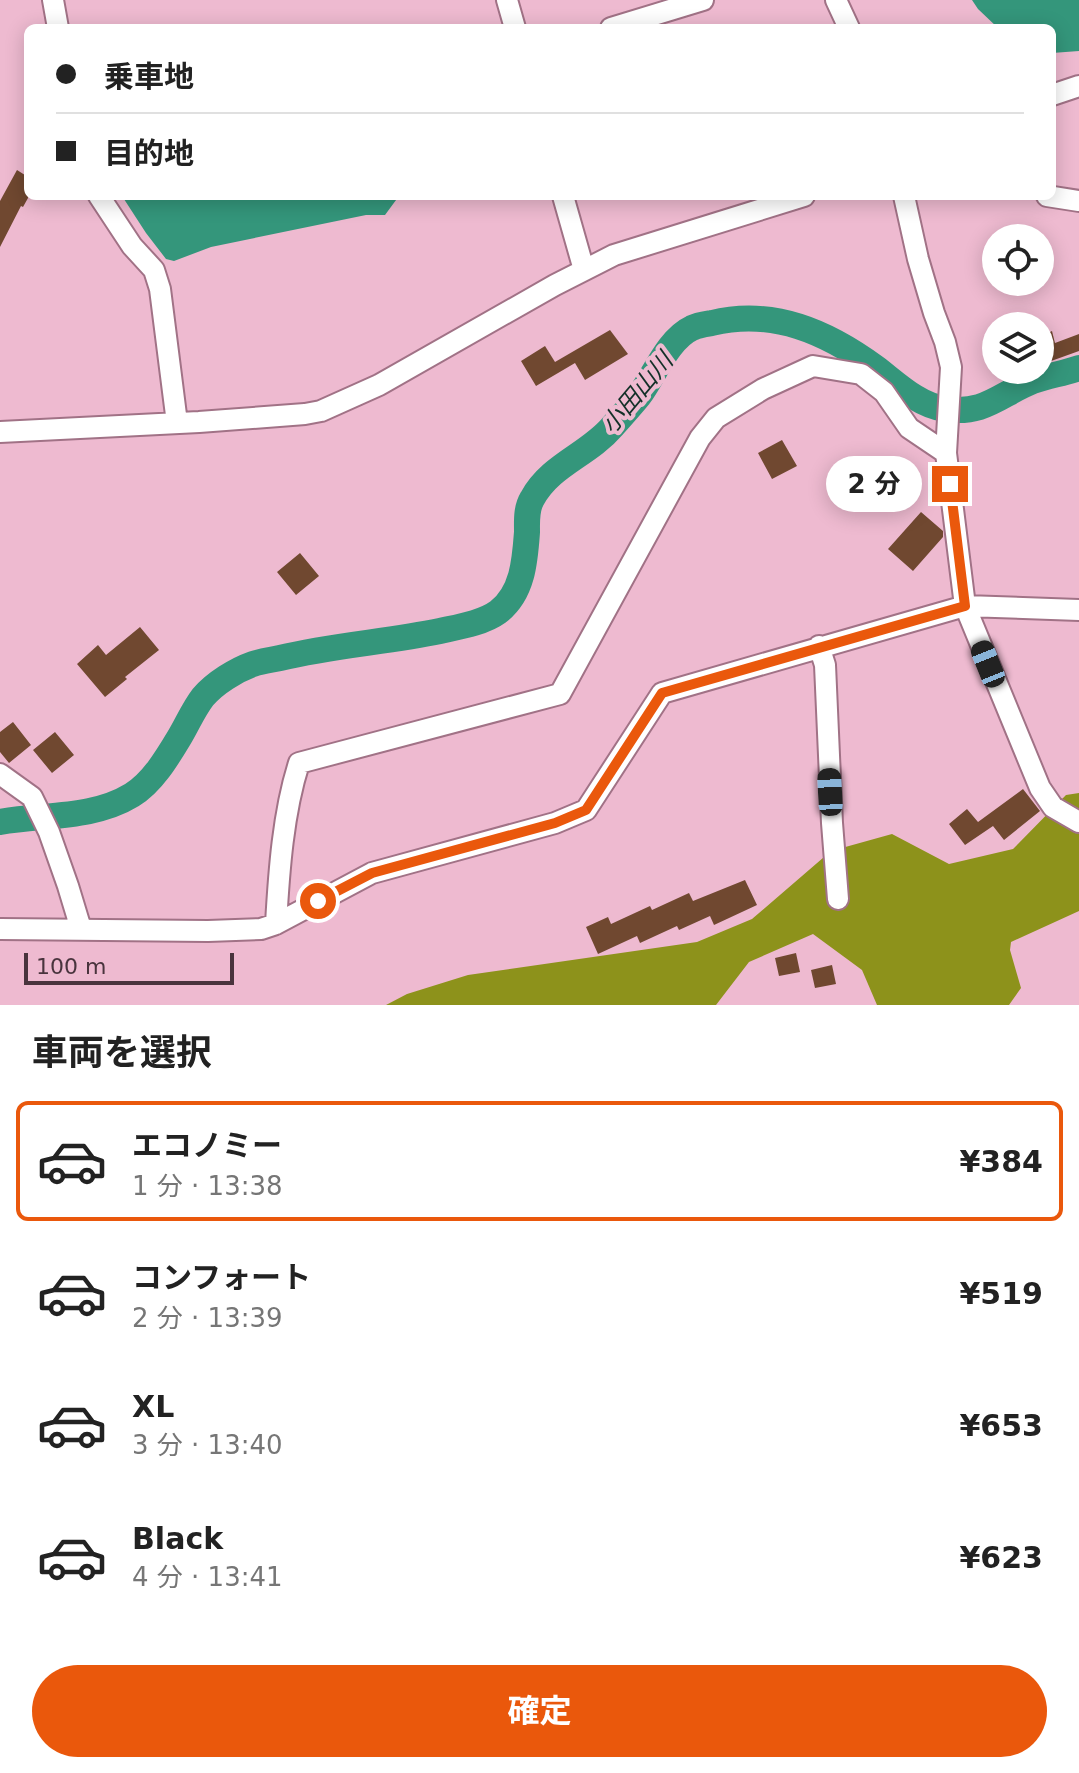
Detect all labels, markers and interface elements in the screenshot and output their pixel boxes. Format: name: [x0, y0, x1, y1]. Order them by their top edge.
text: 乗車地: [104, 59, 194, 94]
text: 目的地: [104, 136, 194, 171]
map controls: [982, 224, 1054, 384]
button: locate: [982, 224, 1054, 296]
button: layers: [982, 312, 1054, 384]
water label: 小田山川: [595, 345, 681, 439]
callout: 2 分: [826, 456, 922, 512]
route end: [932, 466, 968, 502]
text: 2 分: [847, 469, 901, 499]
car: [968, 637, 1008, 691]
car: [817, 767, 843, 817]
route start: [300, 883, 336, 919]
scale bar: [24, 949, 234, 985]
text: 100 m: [36, 954, 106, 979]
text: 車両を選択: [32, 1032, 212, 1073]
icon: car: [36, 1125, 108, 1197]
text: エコノミー: [132, 1128, 282, 1163]
text: ¥384: [960, 1144, 1043, 1179]
text: 1 分 · 13:38: [132, 1171, 283, 1201]
icon: car: [36, 1257, 108, 1329]
text: コンフォート: [132, 1260, 311, 1295]
text: ¥519: [960, 1276, 1043, 1311]
text: 2 分 · 13:39: [132, 1303, 283, 1333]
icon: car: [36, 1389, 108, 1461]
text: XL: [132, 1389, 174, 1424]
text: ¥653: [960, 1408, 1043, 1443]
text: 3 分 · 13:40: [132, 1430, 283, 1460]
icon: car: [36, 1521, 108, 1593]
text: Black: [132, 1521, 223, 1556]
text: ¥623: [960, 1540, 1043, 1575]
text: 4 分 · 13:41: [132, 1562, 283, 1592]
button: 確定: [32, 1665, 1047, 1757]

